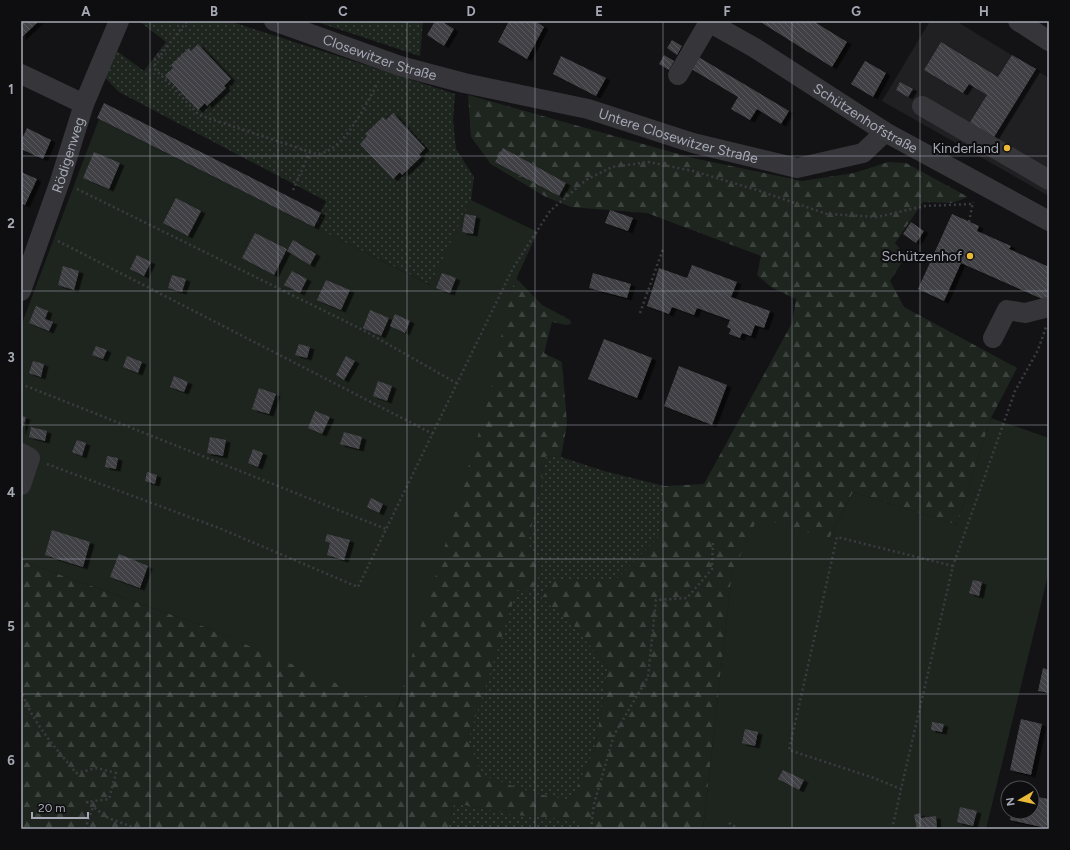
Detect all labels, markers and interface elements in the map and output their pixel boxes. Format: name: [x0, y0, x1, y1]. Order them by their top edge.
text: A: [81, 4, 91, 19]
text: B: [210, 4, 218, 19]
text: C: [338, 4, 348, 19]
text: D: [466, 4, 476, 19]
text: E: [595, 4, 603, 19]
text: F: [723, 4, 731, 19]
text: G: [851, 4, 861, 19]
text: H: [979, 4, 989, 19]
street label: Closewitzer Straße: [320, 31, 439, 84]
street label: Schützenhofstraße: [810, 80, 921, 157]
text: 1: [8, 82, 14, 97]
street label: Untere Closewitzer Straße: [596, 105, 760, 167]
street label: Rödigenweg: [48, 115, 88, 195]
place label: Kinderland: [933, 140, 999, 157]
marker: Kinderland: [1002, 143, 1012, 153]
text: 2: [7, 216, 15, 231]
place label: Schützenhof: [881, 248, 963, 265]
marker: Schützenhof: [965, 251, 975, 261]
text: 3: [7, 350, 15, 365]
text: 4: [7, 485, 15, 500]
text: 5: [7, 619, 15, 634]
text: 6: [7, 753, 15, 768]
north arrow: [1000, 780, 1040, 820]
scale bar: [32, 794, 88, 820]
text: N: [1004, 796, 1018, 807]
text: 20 m: [38, 801, 66, 815]

